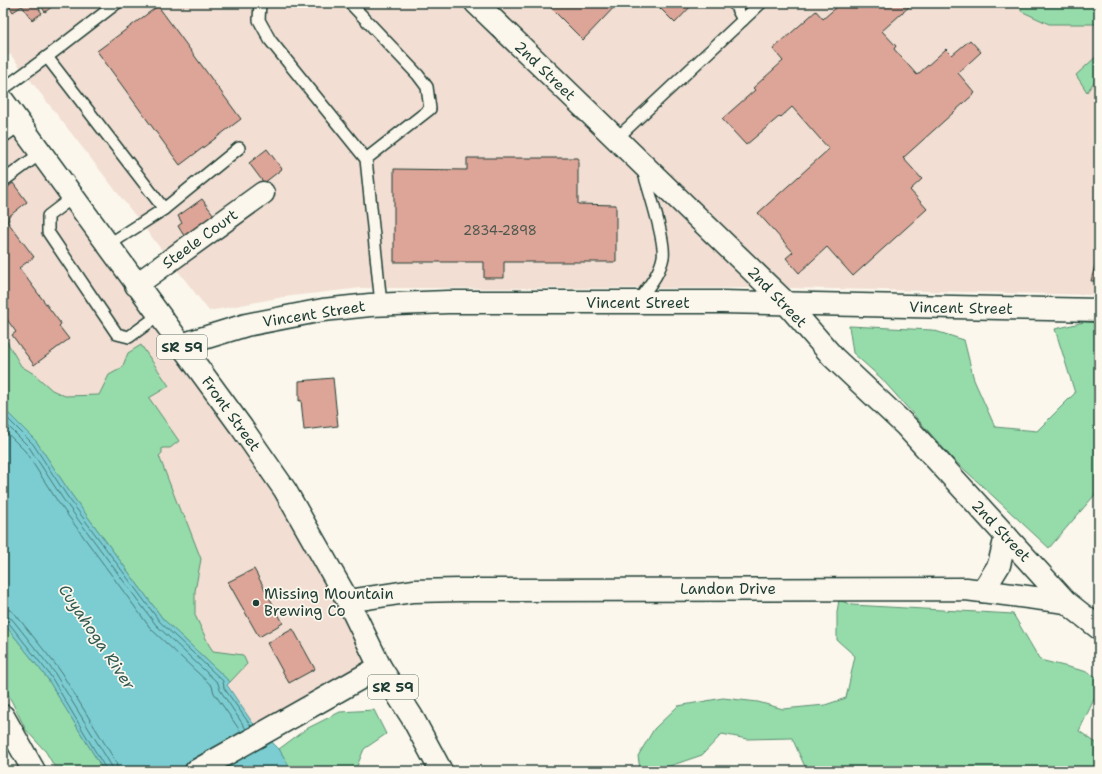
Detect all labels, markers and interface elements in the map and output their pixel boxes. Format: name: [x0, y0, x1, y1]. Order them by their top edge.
street label: 2nd Street: [510, 37, 580, 105]
street label: Steele Court: [158, 205, 242, 273]
house number: 2834-2898: [463, 222, 537, 239]
street label: 2nd Street: [743, 262, 811, 332]
street label: Vincent Street: [586, 293, 690, 313]
street label: Vincent Street: [261, 296, 367, 332]
street label: Vincent Street: [909, 297, 1013, 319]
road number: SR 59: [157, 335, 207, 359]
street label: Front Street: [197, 373, 265, 455]
street label: 2nd Street: [967, 496, 1035, 566]
street label: Landon Drive: [680, 579, 776, 599]
water label: Cuyahoga River: [54, 580, 140, 694]
place label: Missing Mountain Brewing Co: [264, 584, 394, 621]
marker: Missing Mountain Brewing Co: [251, 598, 261, 608]
road number: SR 59: [368, 675, 418, 699]

